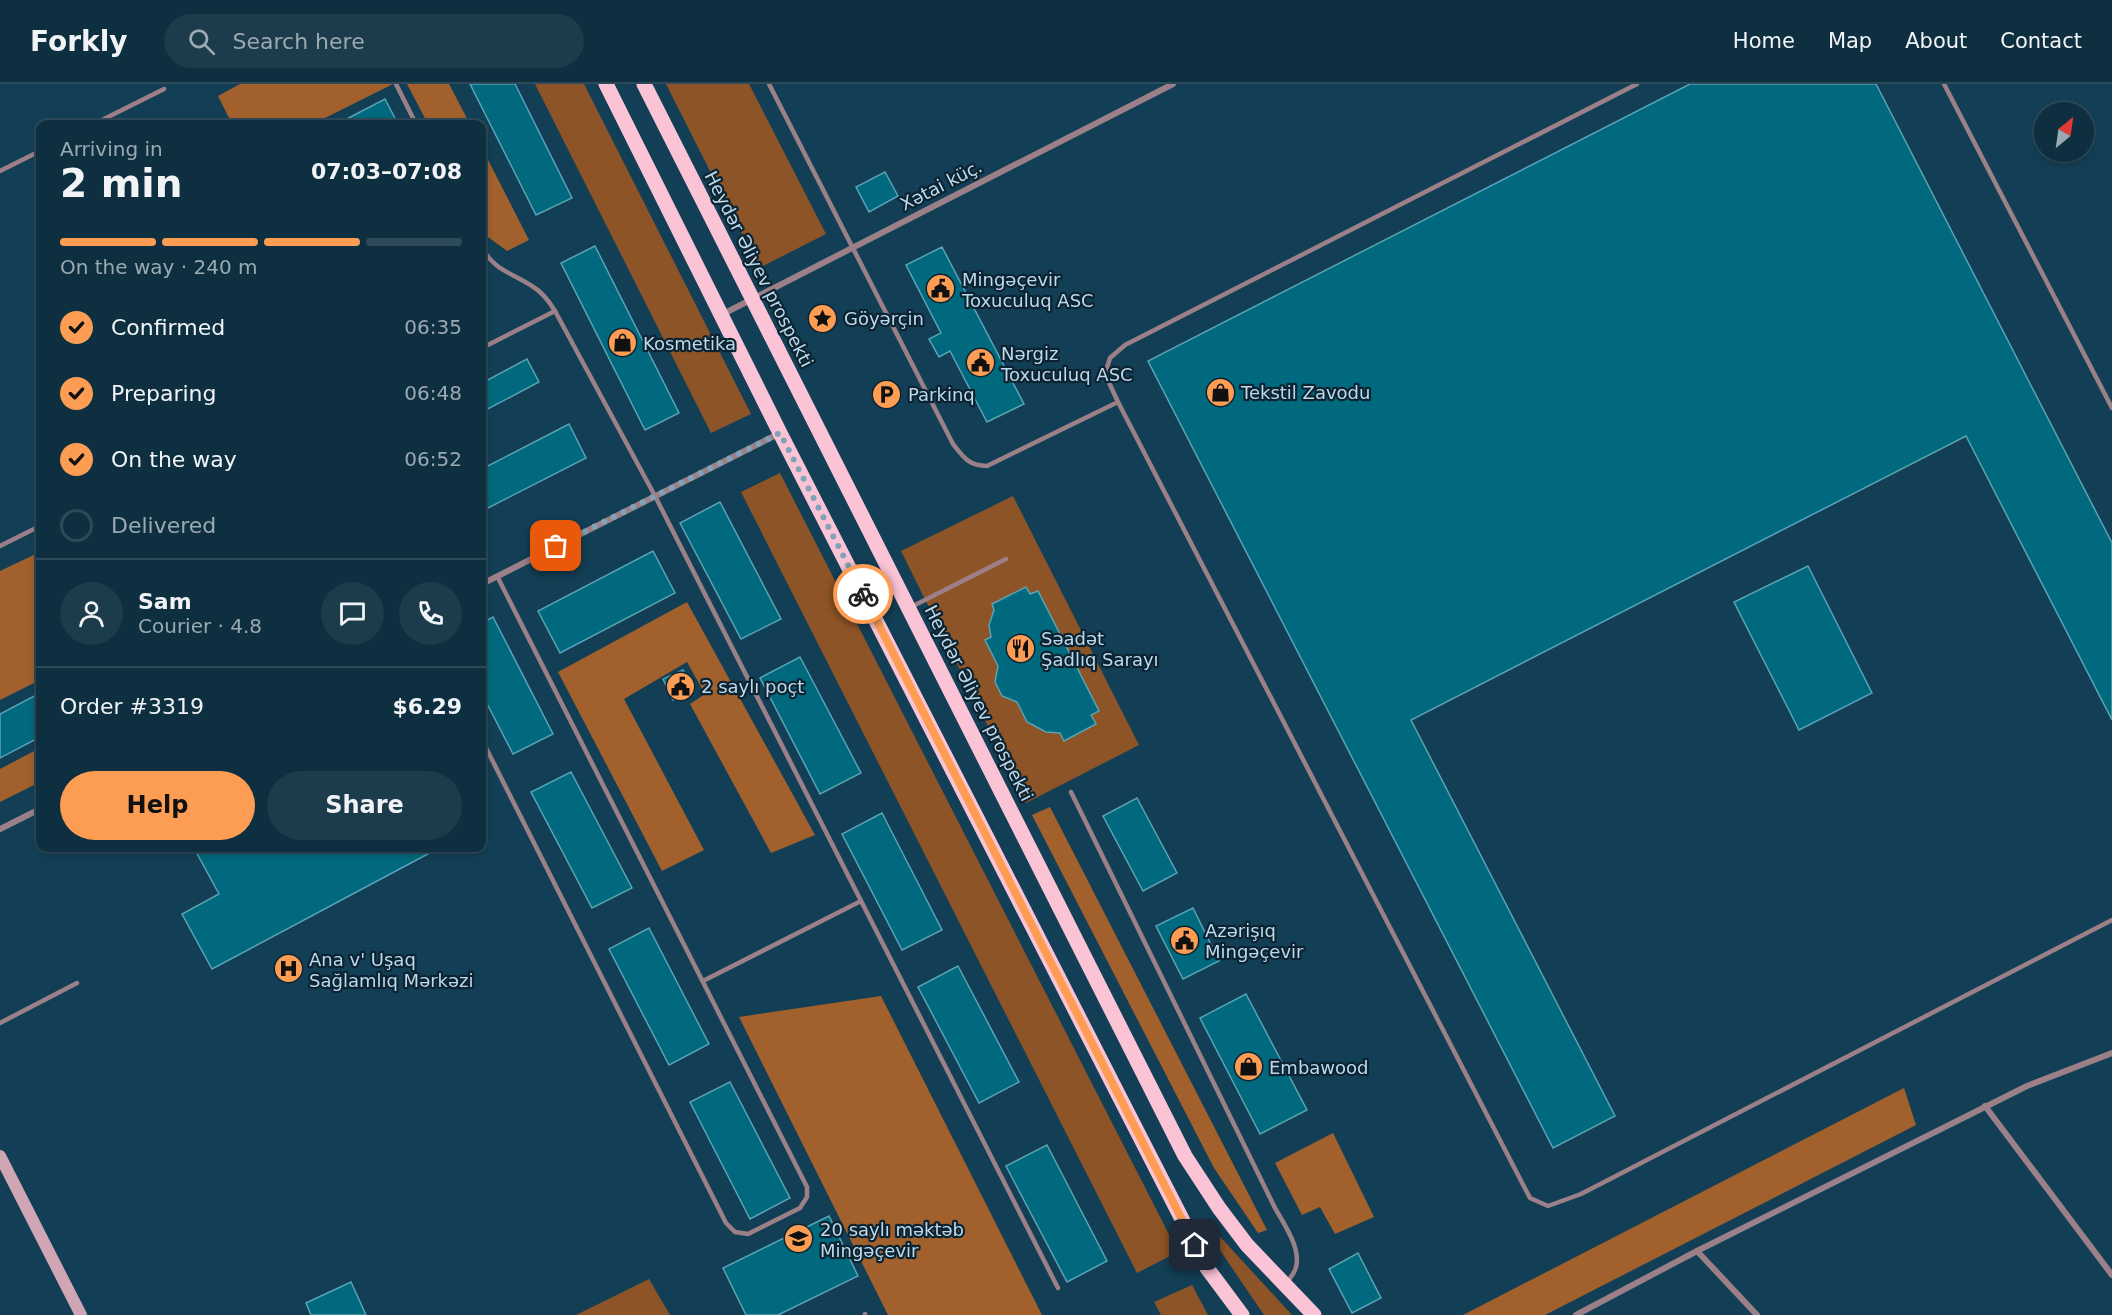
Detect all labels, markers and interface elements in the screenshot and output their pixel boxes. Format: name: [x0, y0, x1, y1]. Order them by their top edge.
search box: [164, 14, 584, 68]
text: Forkly: [30, 25, 128, 58]
icon: search: [185, 25, 218, 58]
text: Search here: [233, 29, 365, 54]
text: Home: [1733, 29, 1795, 53]
text: Map: [1828, 29, 1872, 53]
text: About: [1905, 29, 1967, 53]
text: Contact: [2000, 29, 2082, 53]
north arrow: [2034, 102, 2094, 162]
map controls: [2034, 102, 2094, 162]
text: Arriving in: [60, 137, 163, 161]
street label: Xətai küç.: [897, 155, 985, 215]
text: 07:03–07:08: [311, 159, 462, 184]
text: 2 min: [60, 161, 182, 206]
street label: Heydər Əliyev prospekti: [700, 168, 818, 370]
text: On the way · 240 m: [60, 255, 258, 279]
place label: Mingəçevir Toxuculuq ASC: [961, 269, 1094, 311]
public building icon: Mingəçevir Toxuculuq ASC: [925, 273, 957, 305]
place icon: Göyərçin: [807, 302, 839, 334]
place label: Göyərçin: [844, 308, 924, 329]
icon: check: [60, 311, 93, 344]
text: Confirmed: [111, 315, 225, 340]
text: 06:35: [404, 315, 462, 339]
shop icon: Kosmetika: [606, 327, 638, 359]
place label: Kosmetika: [643, 333, 736, 354]
place label: Nərgiz Toxuculuq ASC: [1000, 343, 1133, 385]
public building icon: Nərgiz Toxuculuq ASC: [964, 347, 996, 379]
shop icon: Tekstil Zavodu: [1204, 376, 1236, 408]
icon: check: [60, 377, 93, 410]
parking icon: Parkinq: [871, 378, 903, 410]
text: Preparing: [111, 381, 217, 406]
text: 06:48: [404, 381, 462, 405]
place label: Tekstil Zavodu: [1240, 382, 1370, 403]
place label: Parkinq: [908, 384, 975, 405]
icon: check: [60, 443, 93, 476]
text: On the way: [111, 447, 237, 472]
text: 06:52: [404, 447, 462, 471]
text: Delivered: [111, 513, 216, 538]
pin: [530, 520, 581, 571]
icon: bag: [539, 529, 572, 562]
courier: [833, 564, 893, 624]
icon: bike: [847, 578, 880, 611]
button: person: [60, 582, 123, 645]
button: chat: [321, 582, 384, 645]
button: phone: [399, 582, 462, 645]
text: Sam: [138, 589, 192, 614]
street label: Heydər Əliyev prospekti: [920, 602, 1038, 804]
text: Courier · 4.8: [138, 614, 262, 638]
place label: Səadət Şadlıq Sarayı: [1041, 628, 1159, 670]
restaurant icon: Səadət Şadlıq Sarayı: [1004, 632, 1036, 664]
public building icon: 2 saylı poçt: [664, 670, 696, 702]
place label: 2 saylı poçt: [701, 676, 804, 697]
text: Order #3319: [60, 694, 204, 719]
text: $6.29: [392, 694, 462, 719]
button: Help: [60, 771, 255, 840]
button: Share: [267, 771, 462, 840]
place label: Azərişıq Mingəçevir: [1205, 920, 1304, 962]
public building icon: Azərişıq Mingəçevir: [1168, 924, 1200, 956]
place label: Ana v' Uşaq Sağlamlıq Mərkəzi: [309, 949, 474, 991]
hospital icon: Ana v' Uşaq Sağlamlıq Mərkəzi: [272, 953, 304, 985]
shop icon: Embawood: [1232, 1051, 1264, 1083]
place label: Embawood: [1269, 1057, 1369, 1078]
place label: 20 saylı məktəb Mingəçevir: [820, 1219, 964, 1261]
pin: [1169, 1219, 1220, 1270]
school or university icon: 20 saylı məktəb Mingəçevir: [783, 1223, 815, 1255]
icon: home: [1178, 1228, 1211, 1261]

